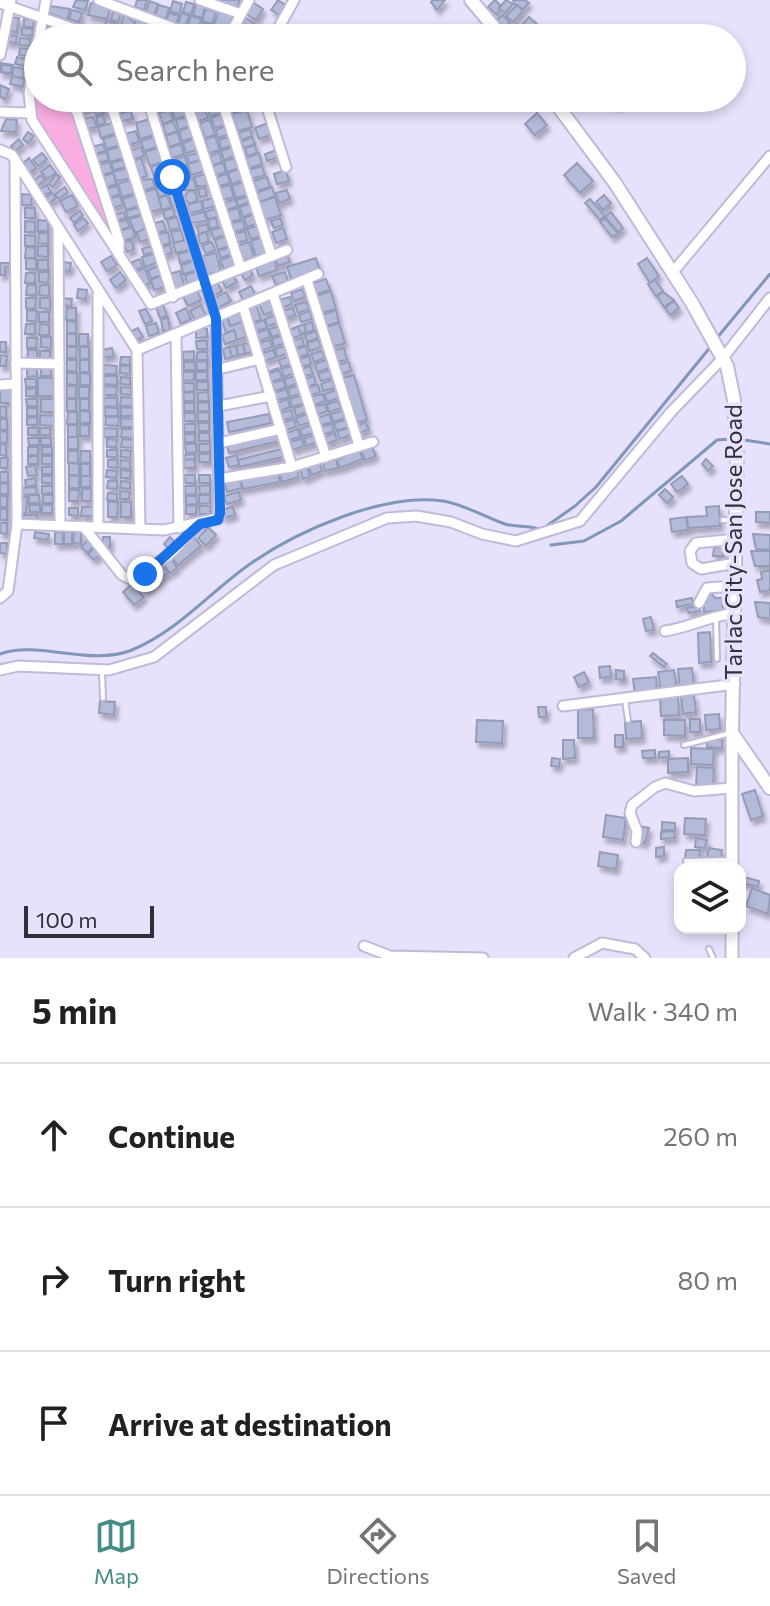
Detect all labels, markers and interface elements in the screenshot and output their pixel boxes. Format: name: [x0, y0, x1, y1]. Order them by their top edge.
search box: [24, 24, 746, 112]
icon: search: [52, 46, 96, 90]
text: Search here: [116, 50, 275, 87]
route start: [154, 159, 190, 195]
street label: Tarlac City-San Jose Road: [718, 404, 747, 680]
route end: [127, 556, 163, 592]
map controls: [674, 862, 746, 934]
button: layers: [674, 862, 746, 934]
scale bar: [24, 902, 154, 938]
text: 100 m: [36, 906, 98, 933]
text: 5 min: [32, 989, 117, 1031]
text: Walk · 340 m: [587, 995, 738, 1026]
icon: ahead: [32, 1113, 76, 1157]
text: Continue: [108, 1117, 235, 1154]
text: 260 m: [663, 1120, 738, 1151]
icon: right: [32, 1257, 76, 1301]
text: Turn right: [108, 1261, 245, 1298]
text: 80 m: [678, 1264, 738, 1295]
icon: arrive: [32, 1401, 76, 1445]
text: Arrive at destination: [108, 1405, 392, 1442]
tab: Map: [94, 1514, 139, 1589]
tab: Directions: [326, 1514, 430, 1589]
tab: Saved: [617, 1514, 676, 1589]

